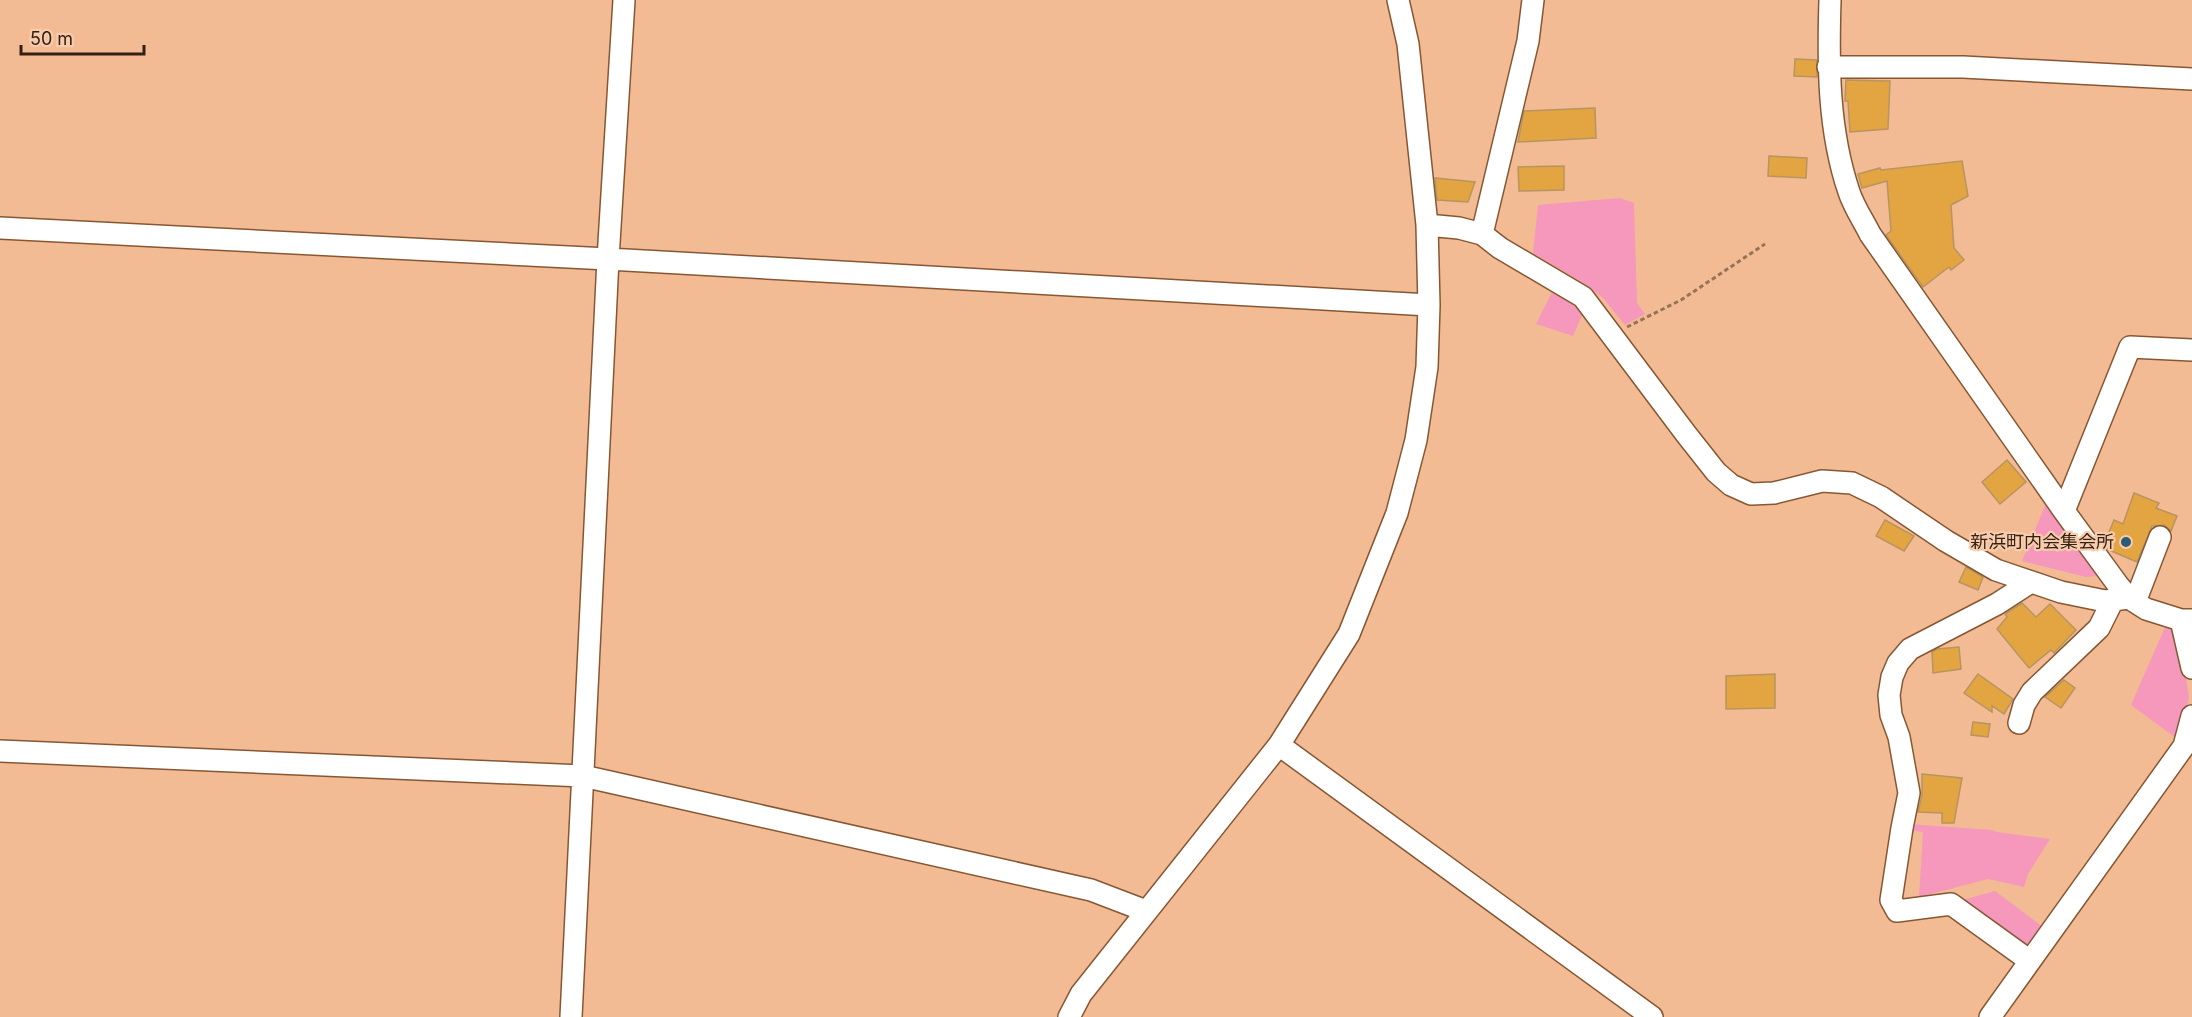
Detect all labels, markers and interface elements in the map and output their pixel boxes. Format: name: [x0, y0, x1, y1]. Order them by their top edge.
scale bar: [21, 18, 144, 56]
text: 50 m: [30, 28, 73, 49]
place label: 新浜町内会集会所: [1970, 531, 2114, 552]
marker: 新浜町内会集会所: [2119, 535, 2133, 549]

